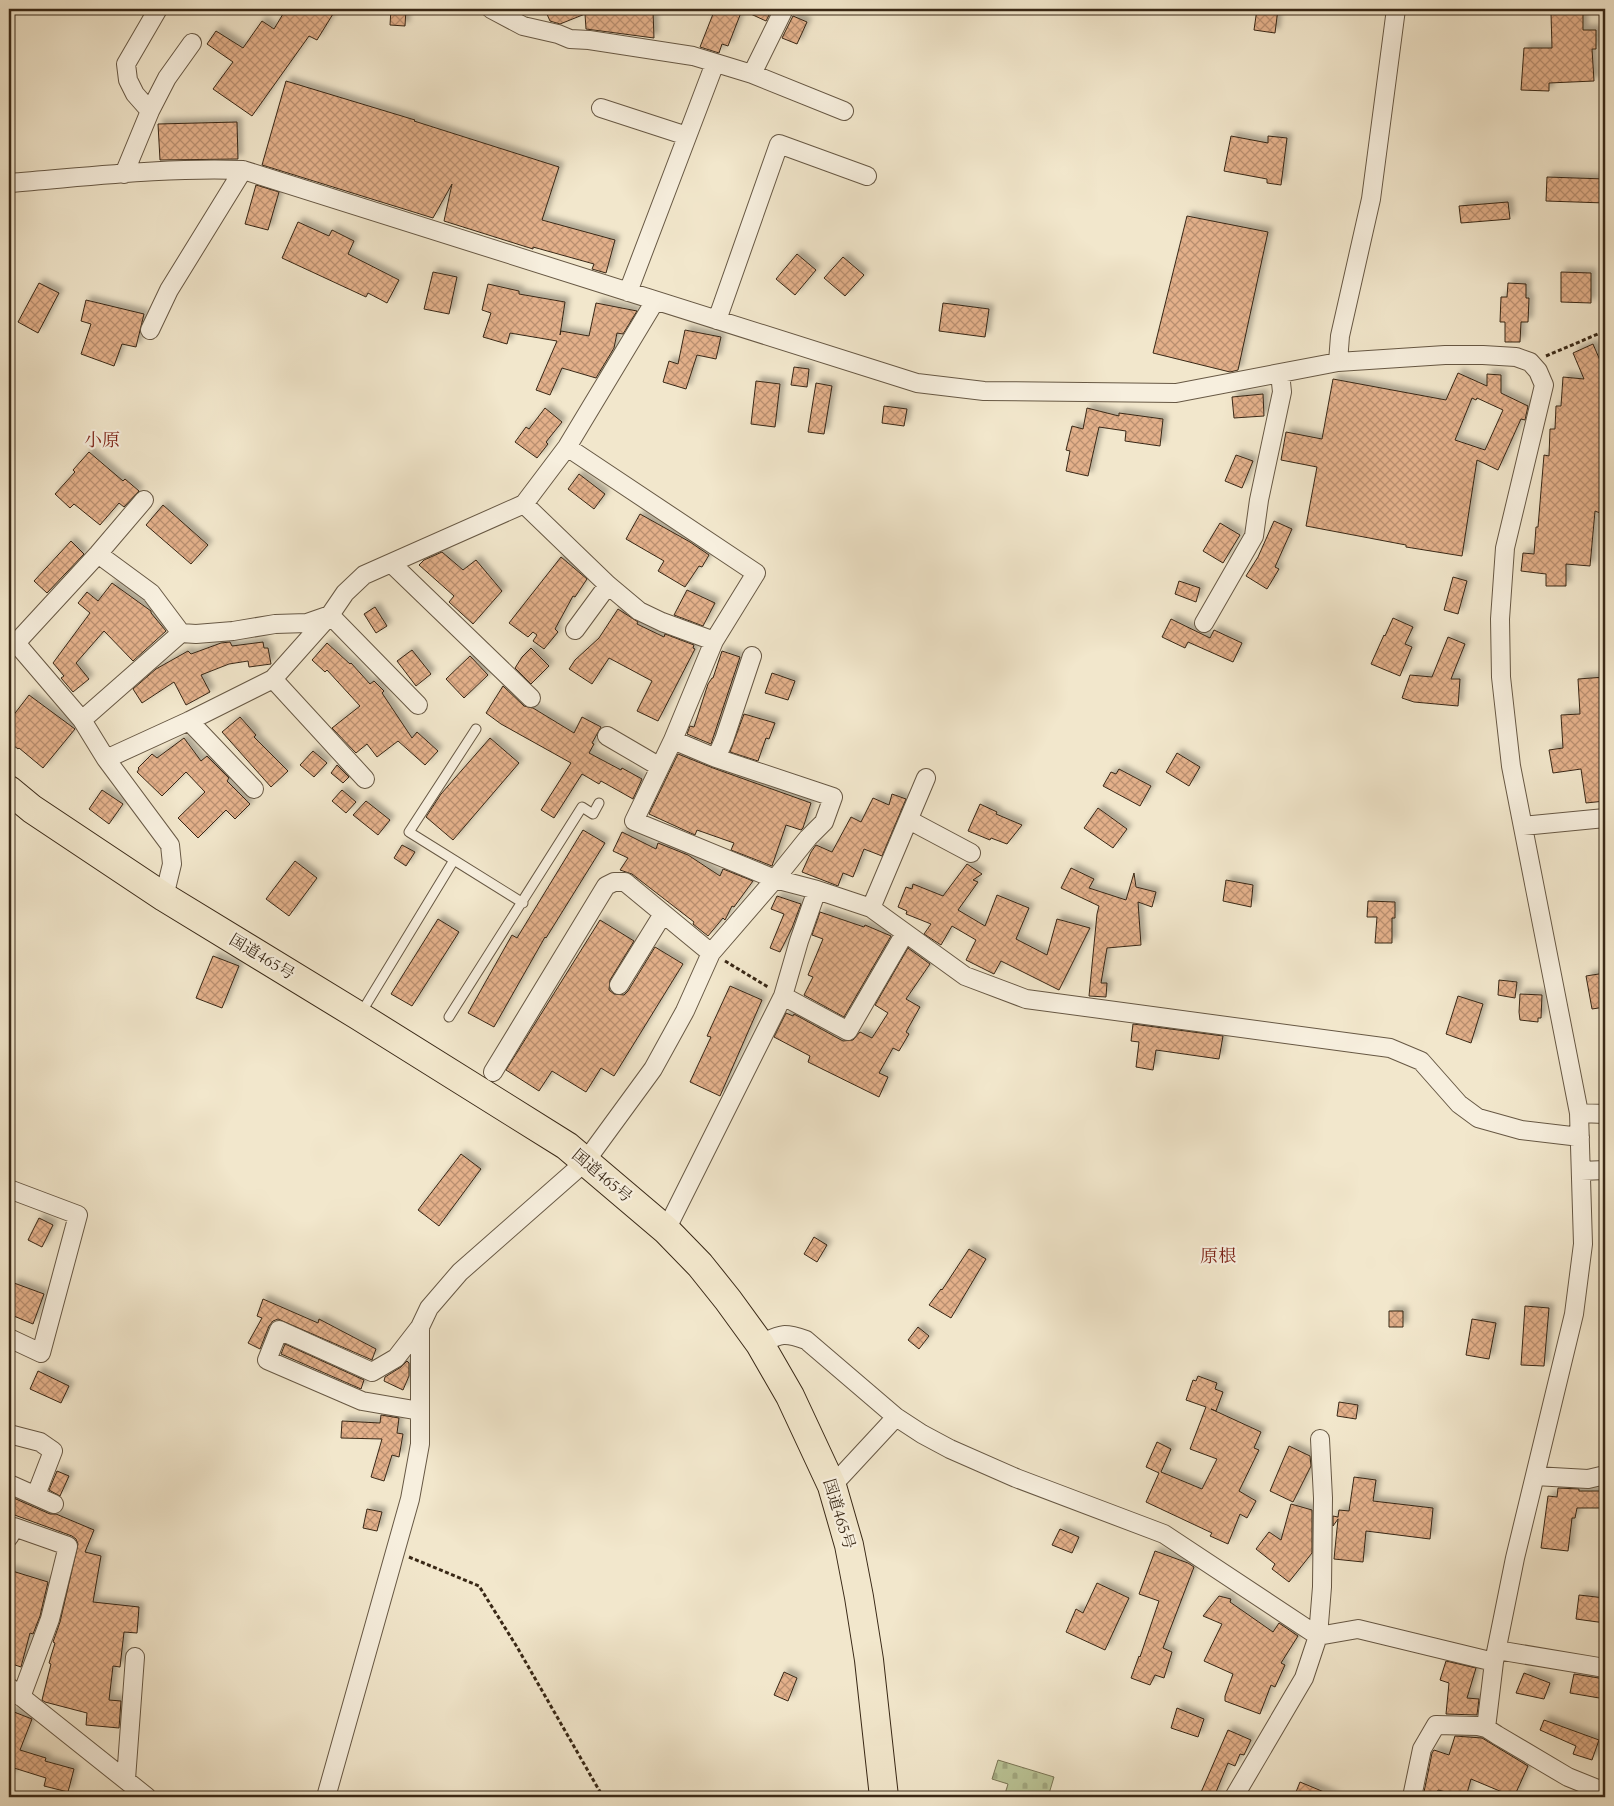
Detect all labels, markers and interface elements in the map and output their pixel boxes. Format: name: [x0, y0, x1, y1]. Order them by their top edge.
district label: 小原: [84, 428, 120, 453]
street label: 国道465号: [225, 929, 299, 985]
street label: 国道465号: [567, 1144, 637, 1208]
district label: 原根: [1200, 1244, 1236, 1269]
street label: 国道465号: [818, 1476, 860, 1552]

